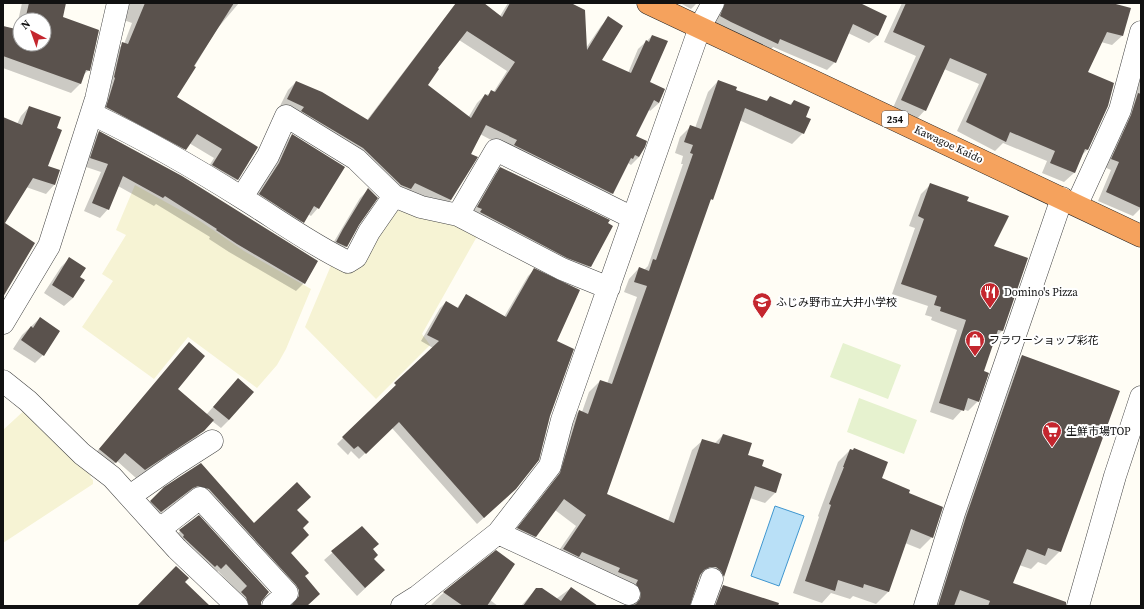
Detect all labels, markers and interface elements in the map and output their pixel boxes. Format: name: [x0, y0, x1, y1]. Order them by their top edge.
north arrow: [12, 12, 52, 52]
text: N: [18, 17, 34, 33]
road number: 254: [882, 111, 908, 127]
street label: Kawagoe Kaido: [912, 122, 986, 167]
restaurant icon: Domino's Pizza: [979, 281, 1001, 309]
place label: Domino's Pizza: [1004, 285, 1078, 300]
school or university icon: ふじみ野市立大井小学校: [751, 291, 773, 319]
place label: ふじみ野市立大井小学校: [776, 295, 897, 310]
shop icon: フラワーショップ彩花: [964, 329, 986, 357]
place label: フラワーショップ彩花: [989, 333, 1099, 348]
supermarket icon: 生鮮市場TOP: [1041, 420, 1063, 448]
place label: 生鮮市場TOP: [1066, 424, 1131, 439]

